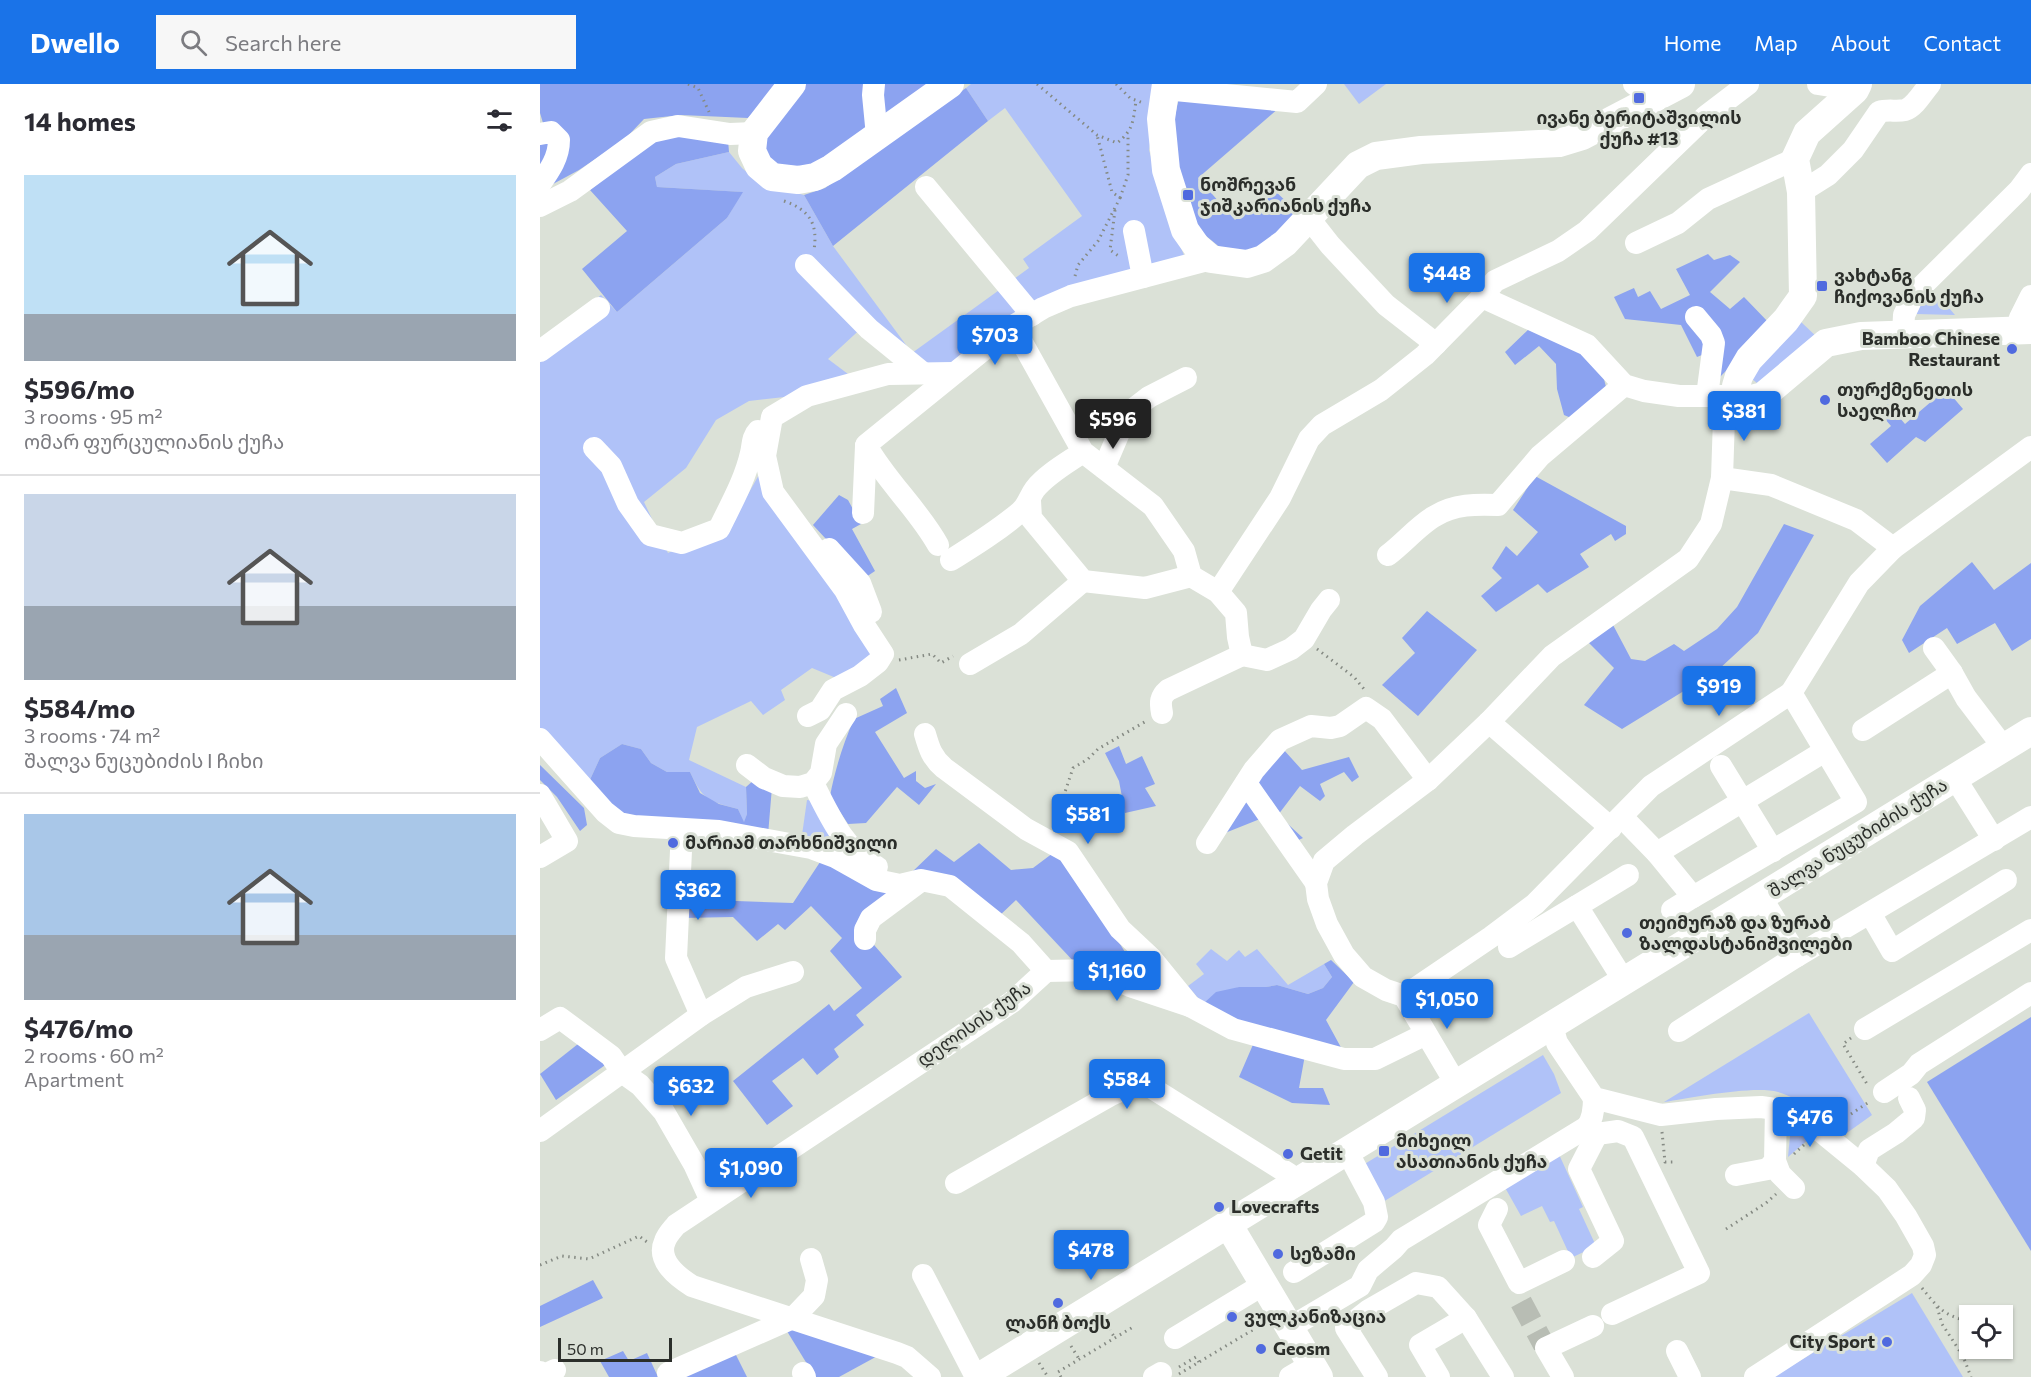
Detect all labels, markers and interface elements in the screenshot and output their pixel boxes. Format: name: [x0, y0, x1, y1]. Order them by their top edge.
search box: [156, 15, 576, 69]
text: Dwello: [30, 25, 120, 59]
icon: search: [177, 26, 210, 59]
text: Search here: [225, 29, 341, 56]
text: Home: [1664, 30, 1721, 55]
text: Map: [1754, 30, 1798, 55]
text: About: [1831, 30, 1890, 55]
text: Contact: [1923, 30, 2001, 55]
marker: ივანე ბერიტაშვილის ქუჩა #13: [1632, 91, 1646, 105]
icon: filters: [483, 104, 516, 137]
text: 14 homes: [24, 105, 136, 136]
place label: ივანე ბერიტაშვილის ქუჩა #13: [1536, 106, 1742, 149]
place label: ნოშრევან ჯიშკარიანის ქუჩა: [1200, 173, 1372, 216]
marker: ნოშრევან ჯიშკარიანის ქუჩა: [1181, 188, 1195, 202]
icon: home: [216, 214, 324, 322]
pin: $448: [1411, 253, 1483, 304]
text: $448: [1423, 260, 1471, 284]
place label: ვახტანგ ჩიქოვანის ქუჩა: [1834, 264, 1984, 307]
marker: ვახტანგ ჩიქოვანის ქუჩა: [1815, 279, 1829, 293]
pin: $703: [959, 315, 1031, 366]
text: $703: [971, 322, 1019, 346]
place label: Bamboo Chinese Restaurant: [1862, 327, 2000, 370]
marker: Bamboo Chinese Restaurant: [2005, 342, 2019, 356]
text: $596/mo: [24, 373, 135, 404]
place label: თურქმენეთის საელჩო: [1837, 378, 1973, 422]
pin: $381: [1708, 391, 1780, 442]
marker: თურქმენეთის საელჩო: [1818, 393, 1832, 407]
text: $381: [1722, 398, 1766, 422]
pin: $596: [1077, 399, 1149, 450]
text: 3 rooms · 95 m²: [24, 404, 163, 428]
text: $596: [1089, 406, 1137, 430]
text: ომარ ფურცულიანის ქუჩა: [24, 429, 284, 453]
icon: home: [216, 533, 324, 641]
pin: $919: [1683, 666, 1755, 717]
text: $919: [1696, 673, 1742, 697]
text: $584/mo: [24, 692, 135, 723]
text: 3 rooms · 74 m²: [24, 723, 160, 747]
text: შალვა ნუცუბიძის I ჩიხი: [24, 748, 263, 772]
street label: შალვა ნუცუბიძის ქუჩა: [1764, 773, 1952, 902]
pin: $581: [1052, 794, 1124, 845]
text: $581: [1066, 801, 1110, 825]
place label: მარიამ თარხნიშვილი: [685, 831, 898, 854]
marker: მარიამ თარხნიშვილი: [666, 836, 680, 850]
icon: home: [216, 853, 324, 961]
pin: $362: [662, 870, 734, 921]
text: $362: [675, 877, 721, 901]
place label: თეიმურაზ და ზურაბ ზალდასტანიშვილები: [1639, 911, 1853, 955]
marker: თეიმურაზ და ზურაბ ზალდასტანიშვილები: [1620, 926, 1634, 940]
pin: $1,160: [1068, 951, 1166, 1002]
text: $1,160: [1088, 958, 1146, 982]
street label: დელისის ქუჩა: [912, 976, 1035, 1071]
pin: $1,050: [1398, 979, 1496, 1030]
text: $1,050: [1415, 986, 1479, 1010]
text: $476/mo: [24, 1012, 133, 1043]
text: 2 rooms · 60 m²: [24, 1043, 164, 1067]
pin: $584: [1091, 1059, 1163, 1110]
pin: $632: [655, 1066, 727, 1117]
text: $584: [1103, 1066, 1151, 1090]
text: Apartment: [24, 1067, 124, 1091]
text: $632: [668, 1073, 714, 1097]
pin: $476: [1774, 1097, 1846, 1148]
text: $476: [1787, 1104, 1833, 1128]
place label: მიხეილ ასათიანის ქუჩა: [1396, 1129, 1547, 1172]
place label: Getit: [1300, 1142, 1343, 1164]
marker: მიხეილ ასათიანის ქუჩა: [1377, 1144, 1391, 1158]
marker: Getit: [1281, 1147, 1295, 1161]
pin: $1,090: [702, 1148, 800, 1199]
text: $1,090: [719, 1155, 783, 1179]
place label: Lovecrafts: [1231, 1195, 1320, 1217]
marker: Lovecrafts: [1212, 1200, 1226, 1214]
pin: $478: [1055, 1230, 1127, 1281]
text: $478: [1068, 1237, 1114, 1261]
place label: სეზამი: [1290, 1242, 1356, 1264]
marker: სეზამი: [1271, 1247, 1285, 1261]
marker: ლანჩ ბოქს: [1051, 1296, 1065, 1310]
place label: ვულკანიზაცია: [1244, 1305, 1386, 1328]
map controls: [1959, 1305, 2013, 1359]
button: locate: [1959, 1305, 2013, 1359]
marker: ვულკანიზაცია: [1225, 1310, 1239, 1324]
place label: ლანჩ ბოქს: [1005, 1311, 1111, 1334]
place label: City Sport: [1790, 1330, 1875, 1352]
scale bar: [558, 1335, 672, 1362]
marker: City Sport: [1880, 1335, 1894, 1349]
place label: Geosm: [1273, 1337, 1330, 1359]
text: 50 m: [567, 1339, 604, 1358]
marker: Geosm: [1254, 1342, 1268, 1356]

